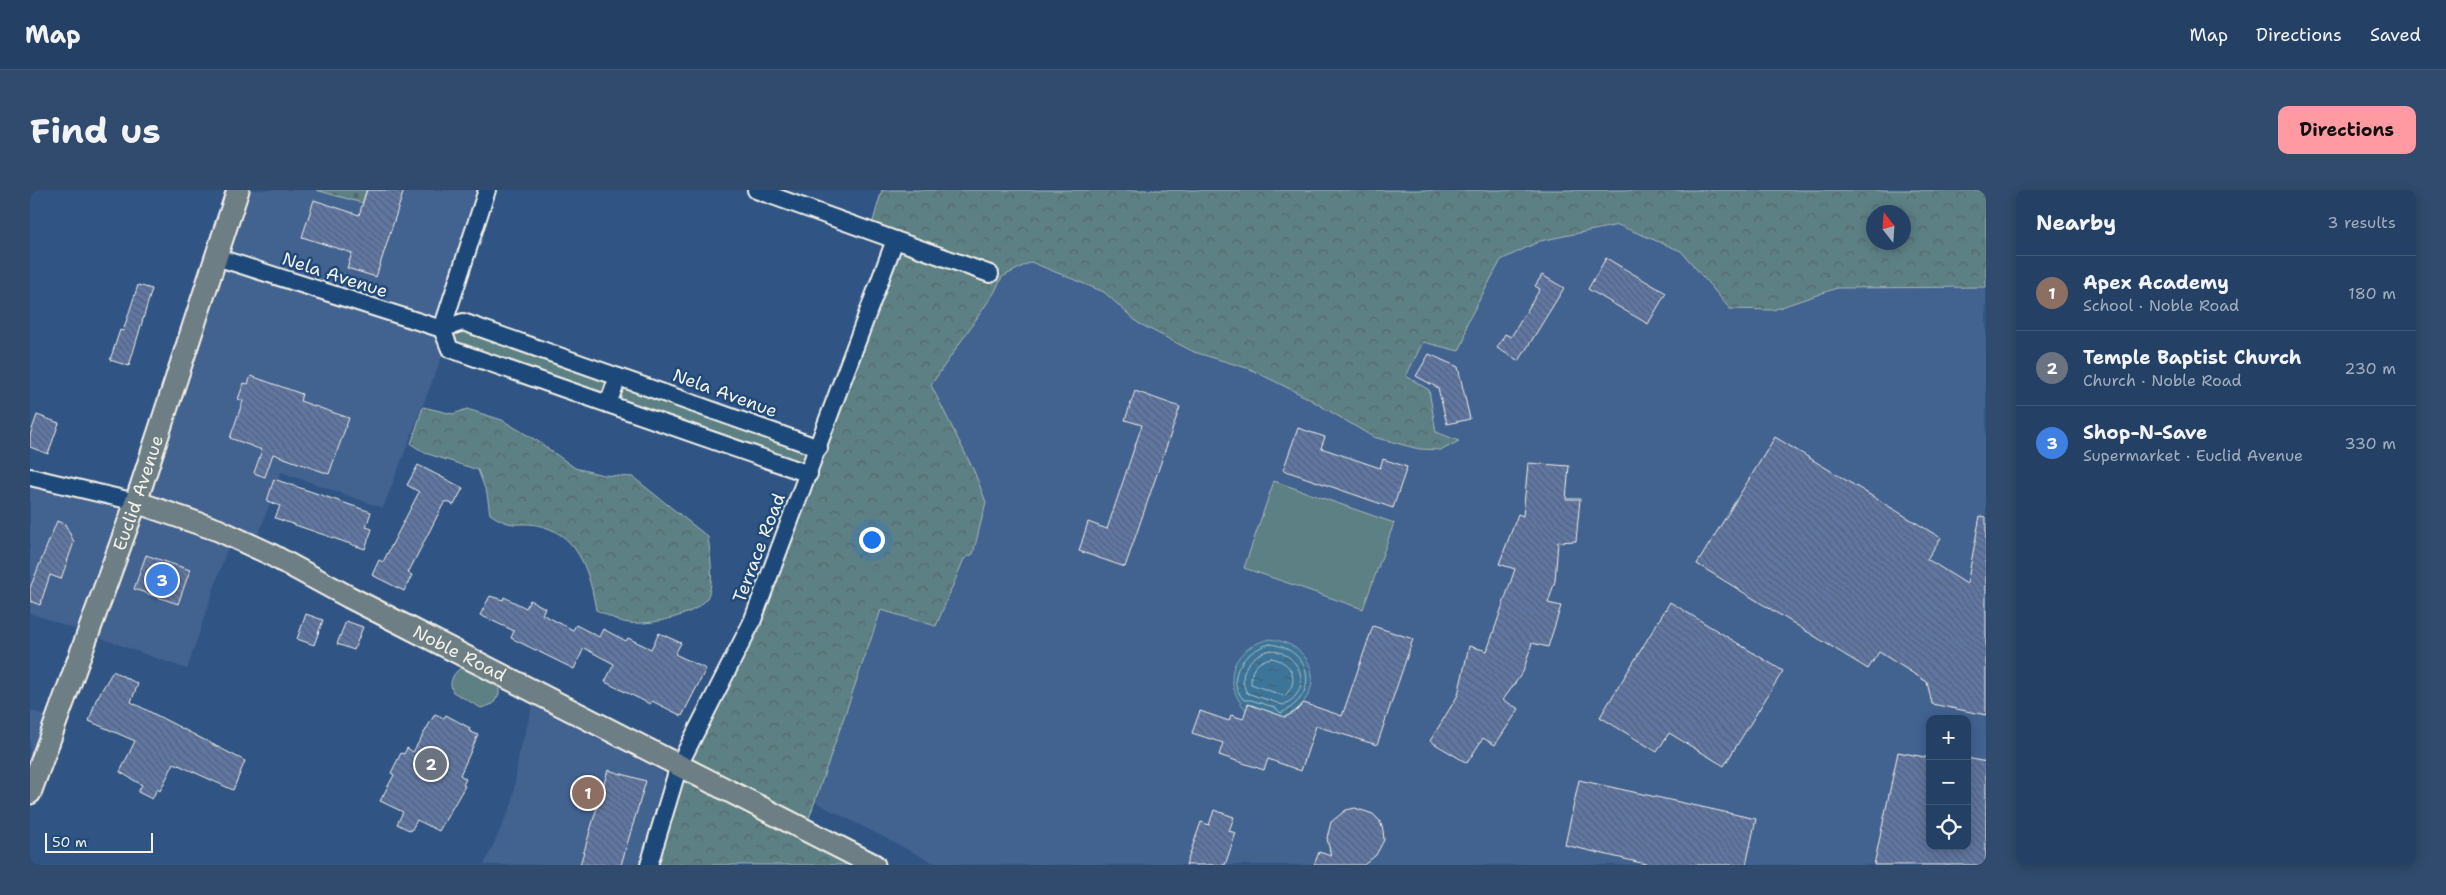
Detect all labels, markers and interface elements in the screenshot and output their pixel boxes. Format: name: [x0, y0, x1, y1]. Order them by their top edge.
text: Map: [25, 19, 81, 51]
text: Map: [2190, 23, 2228, 47]
text: Directions: [2256, 23, 2342, 47]
text: Saved: [2370, 23, 2421, 47]
button: Directions: [2278, 106, 2416, 154]
text: Find us: [30, 107, 161, 154]
north arrow: [1866, 205, 1911, 250]
text: Nearby: [2036, 209, 2116, 237]
text: 3 results: [2327, 212, 2396, 233]
street label: Nela Avenue: [279, 247, 391, 303]
text: Apex Academy: [2083, 270, 2229, 295]
text: 1: [2048, 283, 2056, 304]
text: 180 m: [2348, 283, 2396, 304]
text: School · Noble Road: [2083, 295, 2239, 316]
text: Temple Baptist Church: [2083, 345, 2302, 370]
text: 2: [2046, 358, 2058, 379]
text: 230 m: [2344, 358, 2396, 379]
street label: Nela Avenue: [669, 363, 781, 423]
text: Church · Noble Road: [2083, 370, 2242, 391]
text: Shop-N-Save: [2083, 420, 2207, 445]
street label: Euclid Avenue: [107, 432, 169, 554]
text: 3: [2046, 433, 2058, 454]
text: 330 m: [2344, 433, 2396, 454]
text: Supermarket · Euclid Avenue: [2083, 445, 2303, 466]
street label: Terrace Road: [727, 490, 791, 606]
your location: [859, 527, 885, 553]
pin: 3: [146, 561, 178, 599]
street label: Noble Road: [409, 620, 510, 687]
map controls: [1926, 715, 1971, 850]
button: +: [1926, 715, 1971, 760]
pin: 2: [415, 745, 447, 783]
button: −: [1926, 760, 1971, 805]
pin: 1: [572, 774, 604, 812]
button: locate: [1926, 805, 1971, 850]
scale bar: [45, 830, 152, 853]
text: 50 m: [52, 833, 87, 851]

